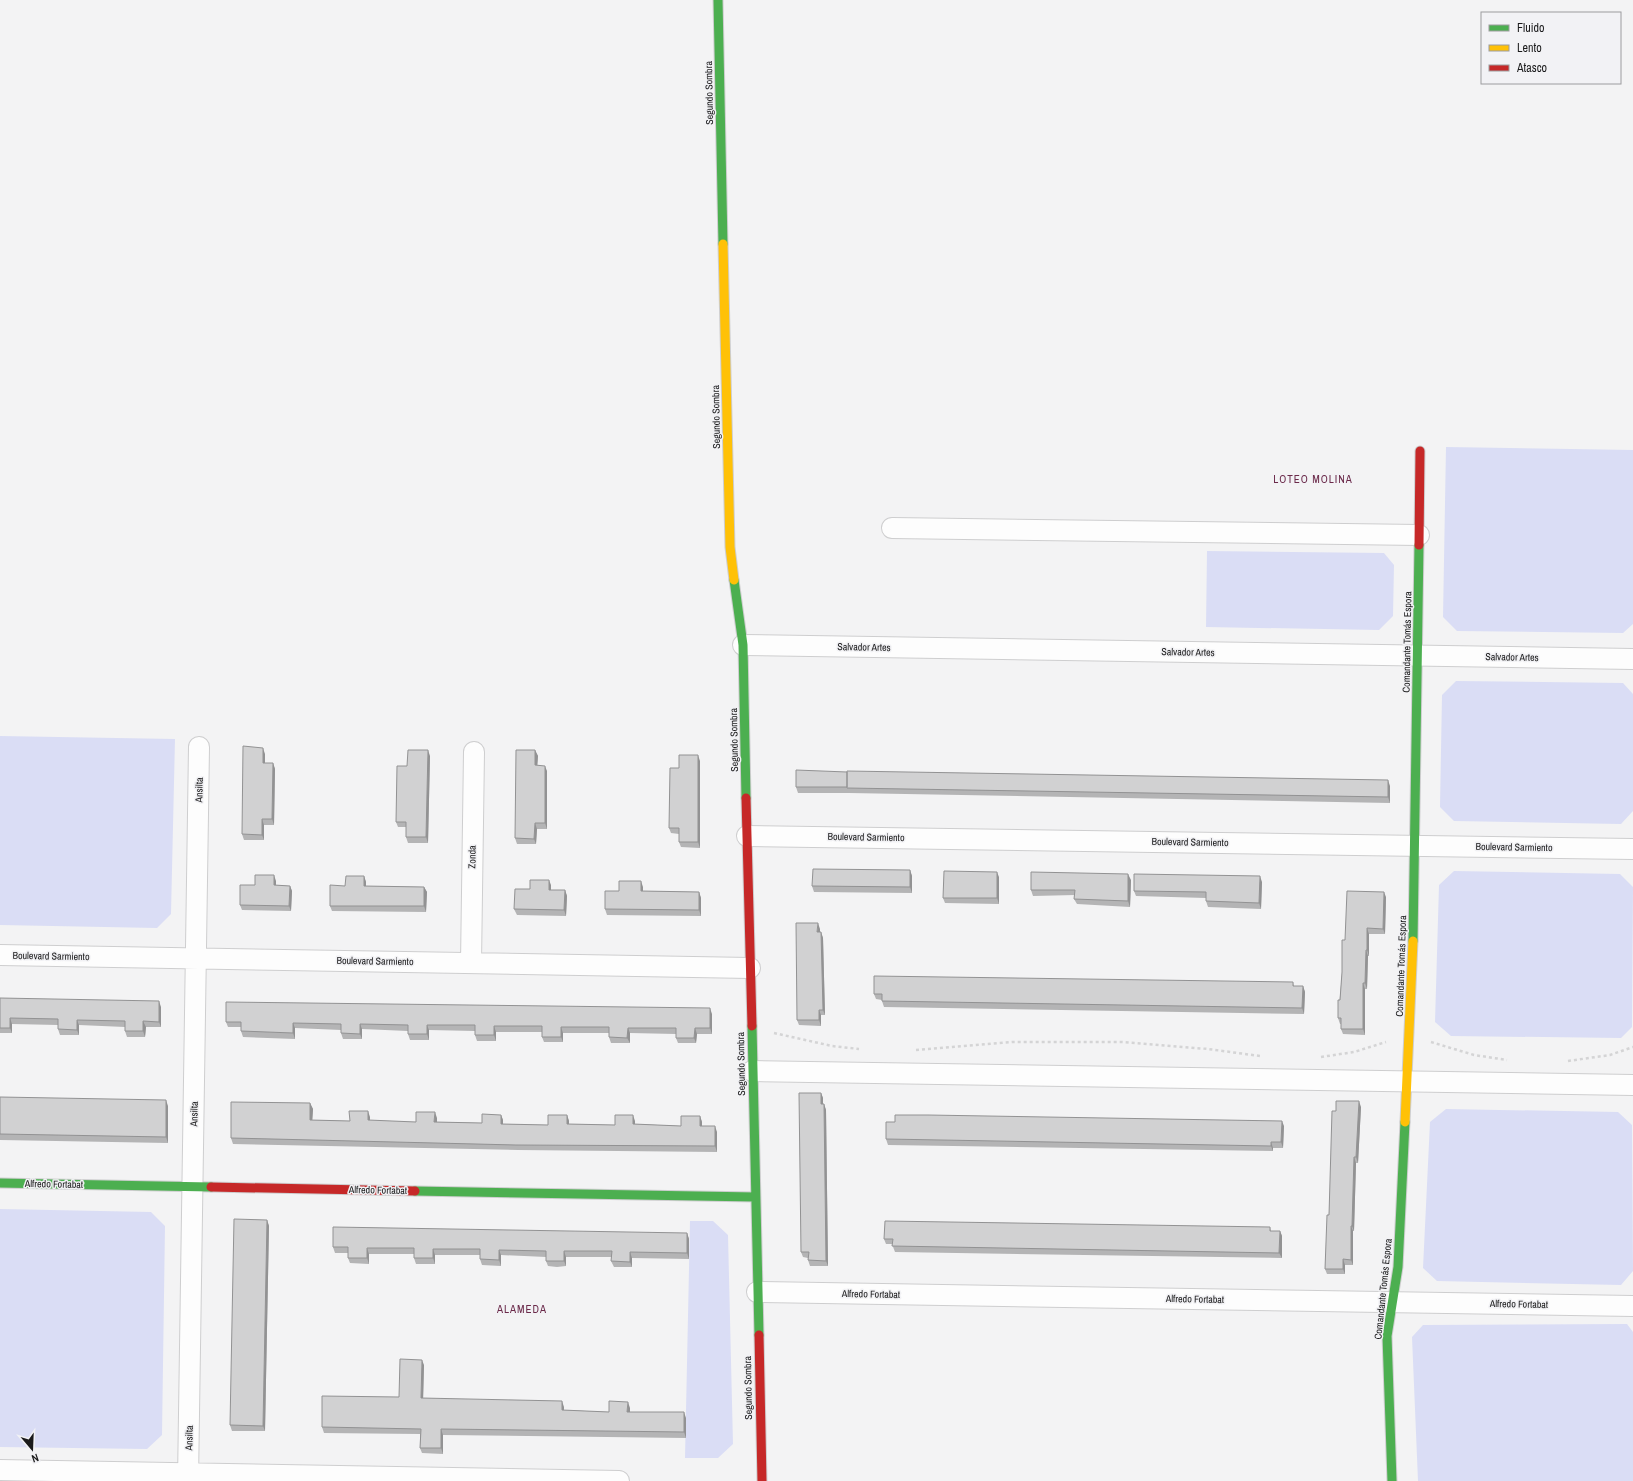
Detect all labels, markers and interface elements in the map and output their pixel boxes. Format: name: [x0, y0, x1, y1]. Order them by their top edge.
legend: [1481, 12, 1621, 84]
text: Fluido: [1517, 20, 1544, 36]
text: Lento: [1517, 40, 1542, 56]
text: Atasco: [1516, 60, 1547, 76]
street label: Segundo Sombra: [702, 61, 716, 125]
street label: Segundo Sombra: [709, 385, 723, 449]
district label: LOTEO MOLINA: [1273, 472, 1353, 486]
street label: Comandante Tomás Espora: [1400, 591, 1414, 693]
street label: Salvador Artes: [837, 640, 891, 654]
street label: Salvador Artes: [1161, 645, 1215, 659]
street label: Salvador Artes: [1485, 650, 1539, 664]
street label: Segundo Sombra: [727, 708, 741, 772]
street label: Ansilta: [192, 777, 206, 804]
street label: Boulevard Sarmiento: [827, 830, 905, 844]
street label: Boulevard Sarmiento: [1151, 835, 1229, 849]
street label: Boulevard Sarmiento: [1475, 840, 1553, 854]
street label: Zonda: [465, 845, 479, 869]
street label: Comandante Tomás Espora: [1393, 915, 1409, 1017]
street label: Boulevard Sarmiento: [12, 949, 90, 963]
street label: Boulevard Sarmiento: [336, 954, 414, 968]
street label: Segundo Sombra: [734, 1032, 748, 1096]
street label: Ansilta: [187, 1101, 201, 1128]
street label: Alfredo Fortabat: [24, 1177, 84, 1191]
street label: Alfredo Fortabat: [348, 1183, 408, 1197]
street label: Comandante Tomás Espora: [1371, 1237, 1395, 1340]
street label: Alfredo Fortabat: [841, 1287, 901, 1301]
street label: Alfredo Fortabat: [1165, 1292, 1225, 1306]
street label: Alfredo Fortabat: [1489, 1297, 1549, 1311]
district label: ALAMEDA: [496, 1302, 547, 1316]
street label: Segundo Sombra: [741, 1356, 755, 1420]
street label: Ansilta: [182, 1425, 196, 1452]
north arrow: [12, 1429, 52, 1469]
text: N: [30, 1451, 41, 1466]

